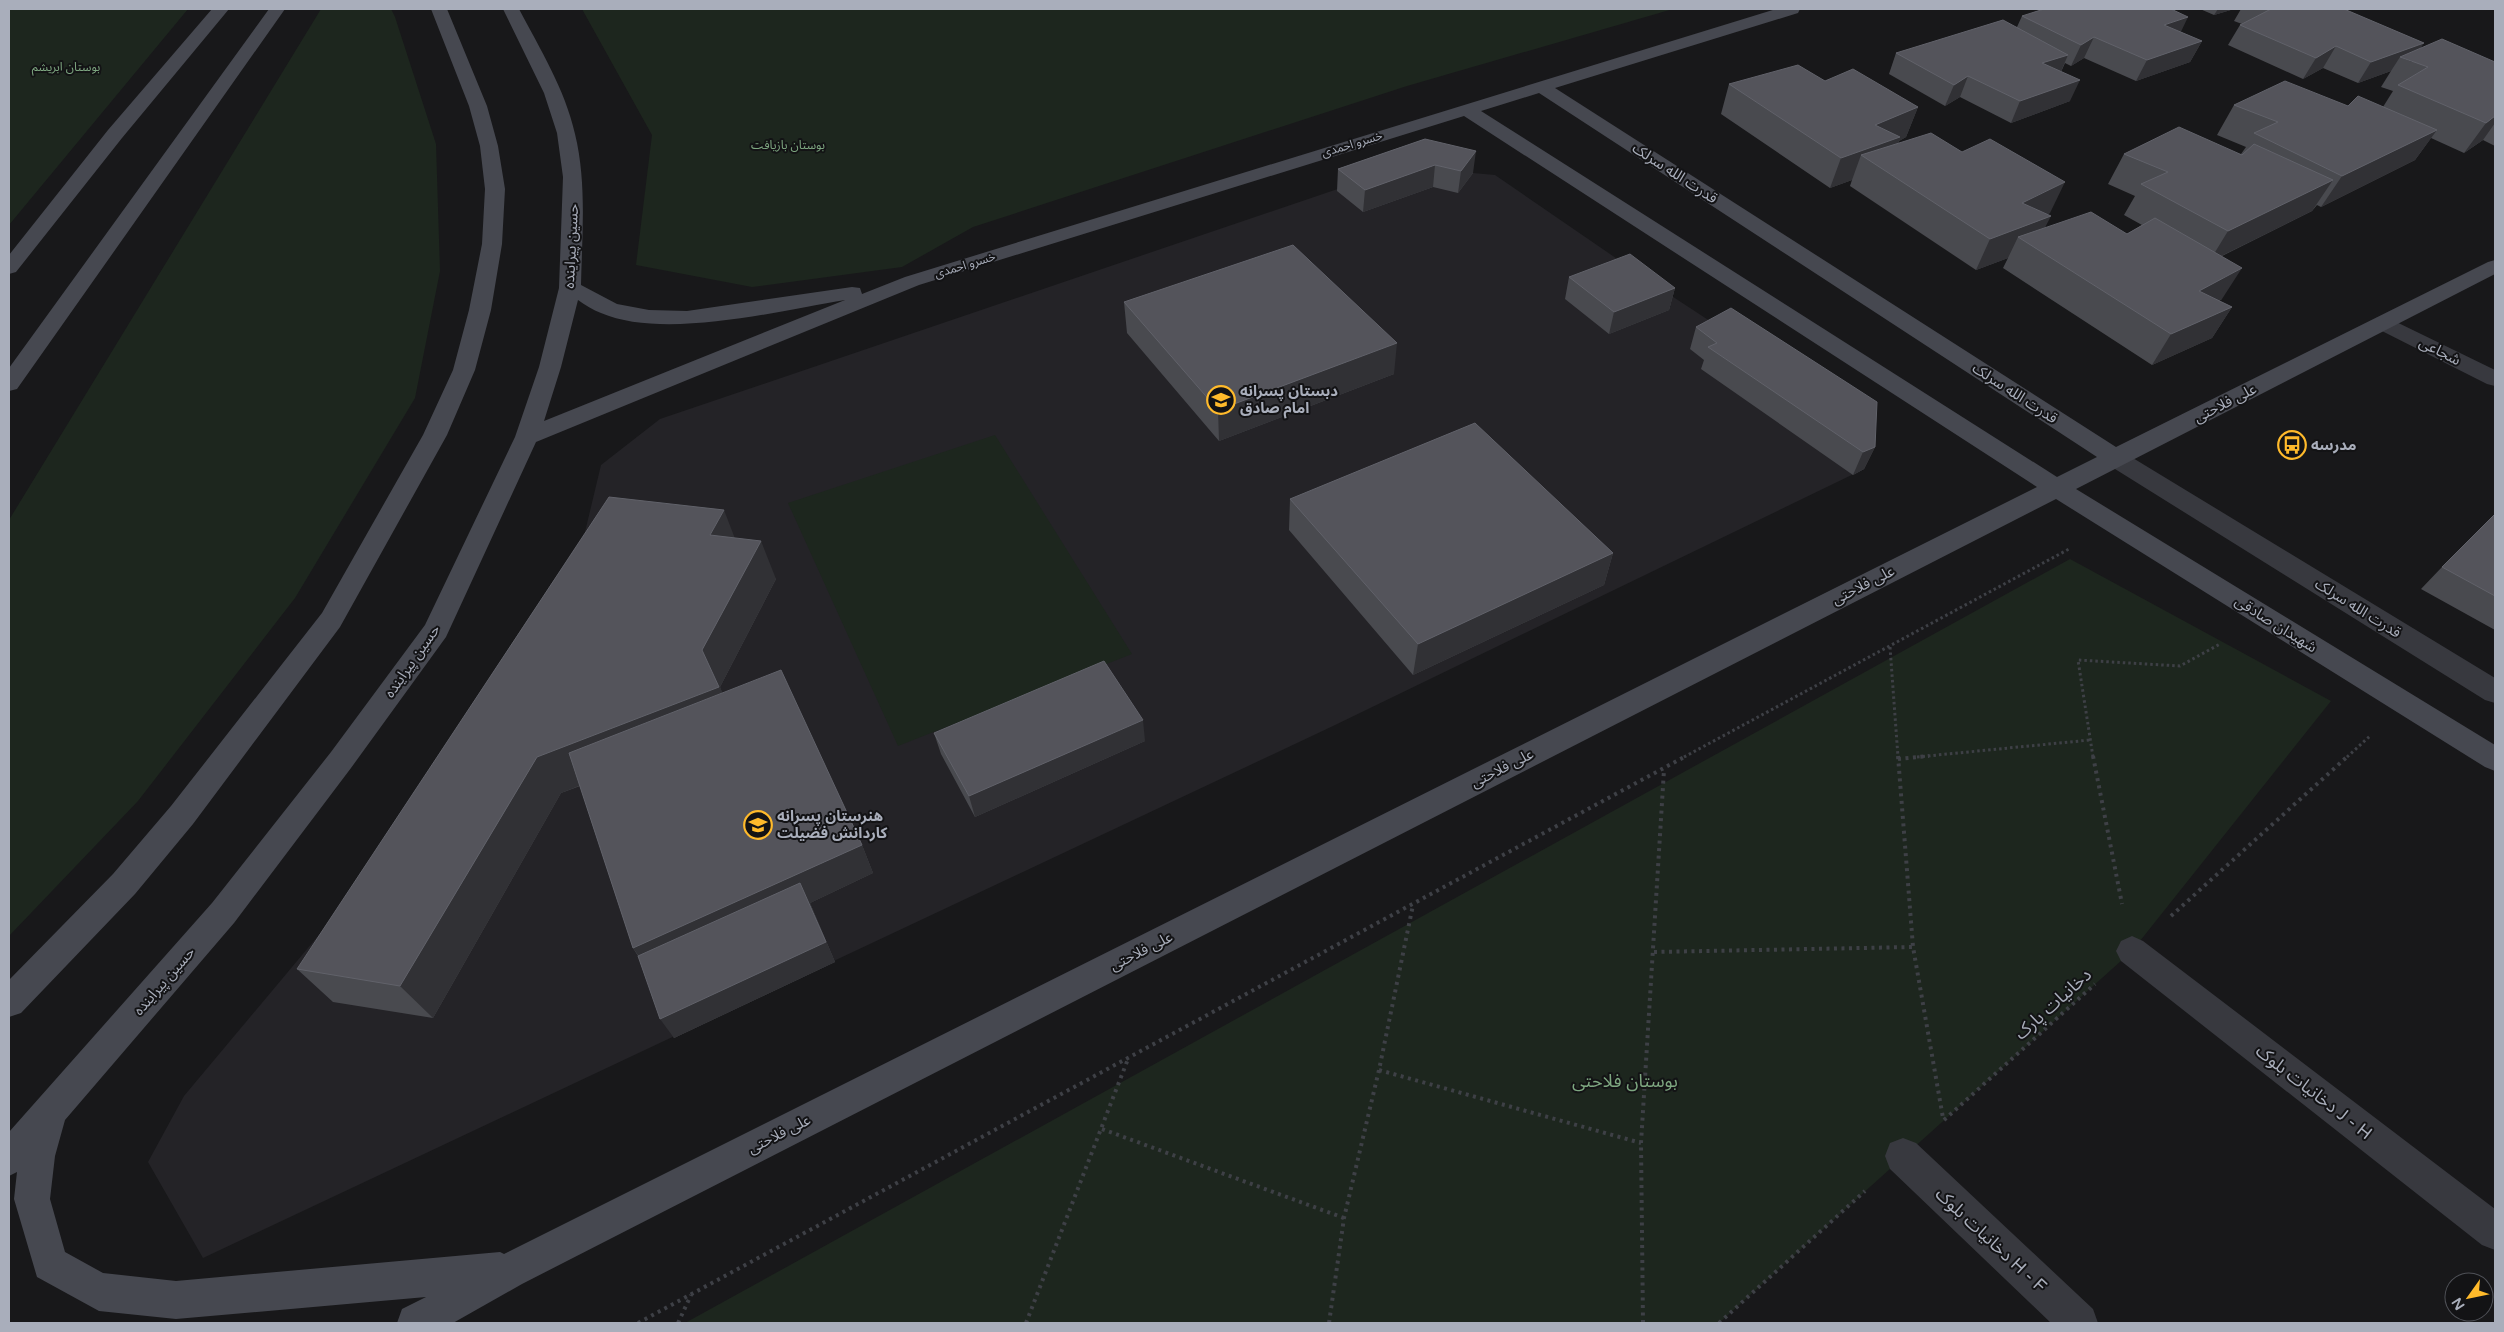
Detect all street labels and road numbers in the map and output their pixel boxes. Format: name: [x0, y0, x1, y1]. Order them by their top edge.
street label: خسرو احمدی: [1320, 128, 1384, 160]
street label: قدرت الله سرلک: [1629, 139, 1721, 207]
street label: حسین پیراینده: [560, 203, 583, 289]
street label: خسرو احمدی: [933, 249, 997, 281]
street label: شجاعی: [2416, 333, 2464, 369]
street label: قدرت الله سرلک: [1969, 359, 2061, 427]
street label: علی فلاحتی: [2191, 379, 2260, 426]
street label: علی فلاحتی: [1829, 561, 1898, 608]
street label: قدرت الله سرلک: [2312, 574, 2405, 642]
street label: شهیدان صادقی: [2232, 592, 2321, 657]
street label: حسین پیراینده: [380, 621, 445, 702]
street label: علی فلاحتی: [1468, 744, 1537, 791]
street label: علی فلاحتی: [1107, 927, 1176, 974]
street label: حسین پیراینده: [129, 943, 200, 1020]
street label: دخانیات پارک: [2010, 964, 2096, 1044]
street label: دخانیات بلوک J - H: [2251, 1040, 2377, 1144]
street label: علی فلاحتی: [745, 1110, 814, 1157]
street label: دخانیات بلوک H - F: [1931, 1183, 2051, 1297]

